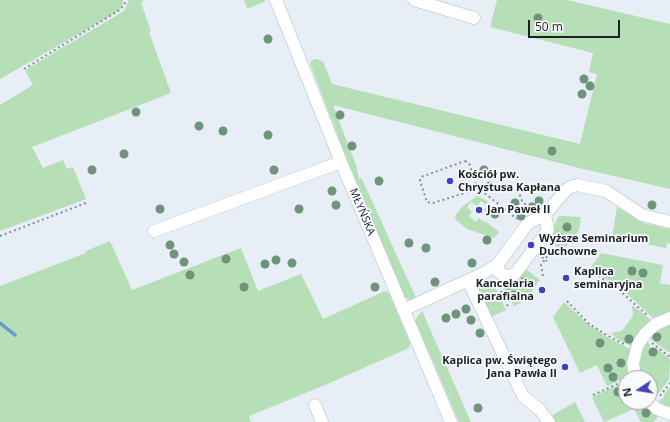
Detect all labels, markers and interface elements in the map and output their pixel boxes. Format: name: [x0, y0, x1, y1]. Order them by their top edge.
scale bar: [530, 12, 622, 38]
text: 50 m: [535, 18, 563, 35]
place label: Kościół pw. Chrystusa Kapłana: [458, 168, 561, 194]
marker: Kościół pw. Chrystusa Kapłana: [445, 176, 455, 186]
street label: MŁYŃSKA: [346, 187, 378, 237]
place label: Jan Paweł II: [487, 203, 550, 217]
marker: Jan Paweł II: [474, 205, 484, 215]
place label: Wyższe Seminarium Duchowne: [539, 232, 648, 258]
marker: Wyższe Seminarium Duchowne: [526, 240, 536, 250]
place label: Kaplica seminaryjna: [574, 265, 642, 291]
marker: Kaplica seminaryjna: [561, 273, 571, 283]
place label: Kancelaria parafialna: [476, 277, 534, 303]
marker: Kancelaria parafialna: [537, 285, 547, 295]
place label: Kaplica pw. Świętego Jana Pawła II: [442, 354, 557, 380]
marker: Kaplica pw. Świętego Jana Pawła II: [560, 362, 570, 372]
north arrow: [618, 370, 658, 410]
text: N: [618, 386, 635, 398]

